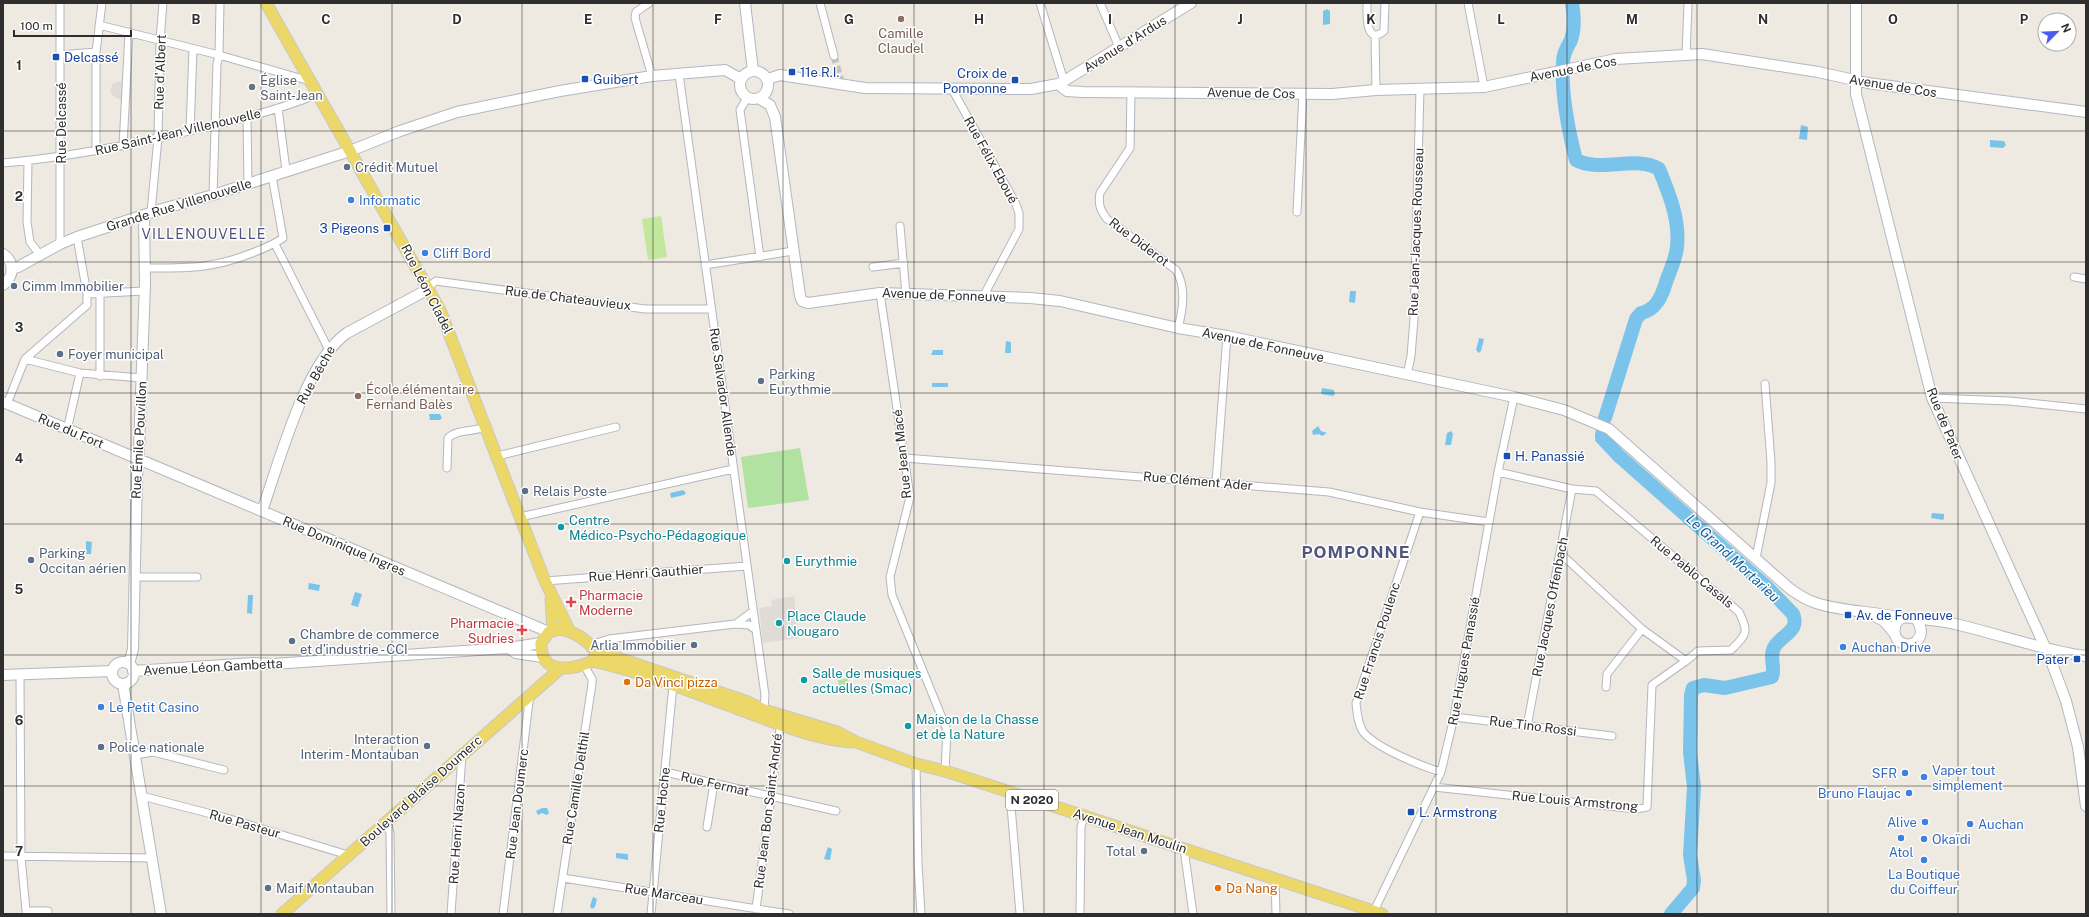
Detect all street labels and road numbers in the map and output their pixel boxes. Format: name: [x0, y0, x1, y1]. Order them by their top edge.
street label: Avenue d'Ardus: [1081, 13, 1169, 75]
street label: Rue d'Albert: [151, 34, 169, 110]
street label: Avenue de Cos: [1528, 53, 1618, 85]
street label: Avenue de Cos: [1848, 72, 1938, 100]
street label: Rue Delcassé: [54, 82, 69, 164]
street label: Avenue de Cos: [1207, 85, 1295, 101]
street label: Rue Saint-Jean Villenouvelle: [94, 106, 262, 158]
street label: Rue Félix Eboué: [961, 114, 1021, 206]
street label: Rue Jean-Jacques Rousseau: [1406, 148, 1426, 316]
street label: Grande Rue Villenouvelle: [104, 176, 254, 234]
street label: Rue Diderot: [1106, 215, 1172, 269]
street label: Rue Léon Cladel: [398, 242, 456, 336]
street label: Rue de Chateauvieux: [504, 283, 632, 313]
street label: Avenue de Fonneuve: [882, 285, 1006, 305]
street label: Avenue de Fonneuve: [1201, 325, 1325, 365]
street label: Rue Salvador Allende: [707, 327, 739, 457]
street label: Rue Bêche: [294, 343, 338, 407]
street label: Rue Émile Pouvillon: [127, 380, 150, 499]
street label: Rue de Pater: [1924, 385, 1966, 463]
street label: Rue Jean Macé: [890, 409, 914, 499]
street label: Rue du Fort: [36, 410, 106, 452]
street label: Rue Clément Ader: [1143, 469, 1253, 493]
street label: Rue Dominique Ingres: [280, 513, 408, 579]
street label: Rue Pablo Casals: [1647, 533, 1737, 611]
street label: Rue Jacques Offenbach: [1529, 536, 1571, 678]
street label: Rue Henri Gauthier: [588, 561, 704, 585]
street label: Rue Francis Poulenc: [1351, 580, 1403, 702]
street label: Rue Hugues Panassié: [1445, 596, 1483, 726]
street label: Avenue Léon Gambetta: [143, 656, 283, 678]
street label: Rue Tino Rossi: [1488, 713, 1578, 739]
street label: Rue Camille Delthil: [560, 730, 592, 846]
street label: Boulevard Blaise Doumerc: [357, 732, 485, 850]
street label: Rue Jean Bon Saint-André: [751, 733, 785, 889]
street label: Rue Jean Doumerc: [503, 748, 531, 860]
street label: Rue Hoche: [651, 767, 673, 833]
street label: Rue Fermat: [679, 769, 751, 799]
street label: Rue Henri Nazon: [446, 783, 468, 885]
street label: Rue Louis Armstrong: [1511, 788, 1639, 814]
road number: N 2020: [1006, 790, 1058, 810]
street label: Avenue Jean Moulin: [1071, 805, 1189, 857]
street label: Rue Pasteur: [208, 807, 282, 841]
street label: Rue Marceau: [624, 880, 704, 908]

